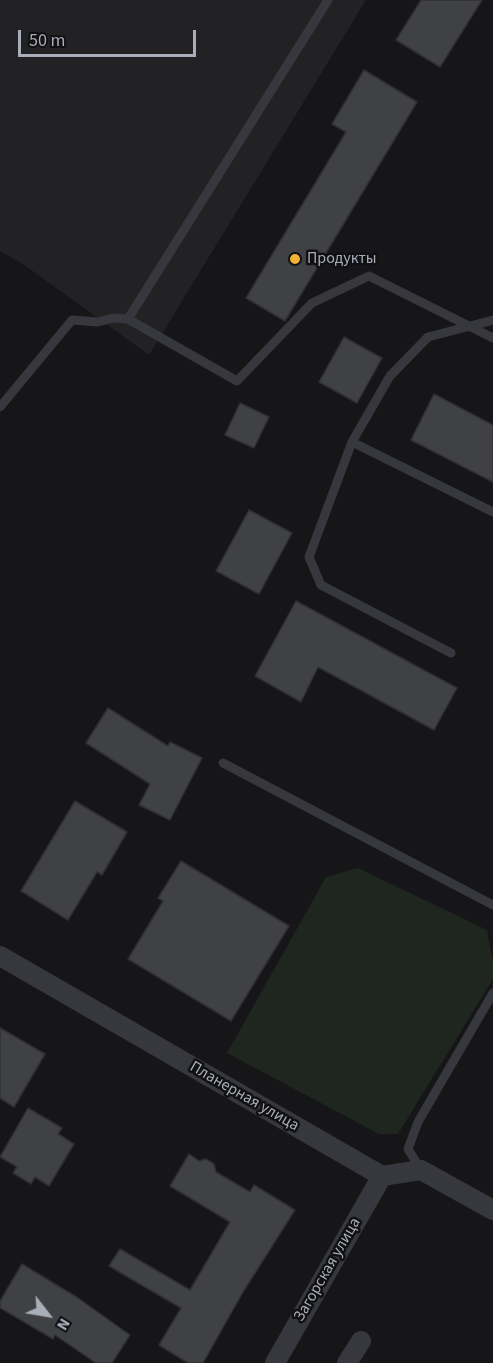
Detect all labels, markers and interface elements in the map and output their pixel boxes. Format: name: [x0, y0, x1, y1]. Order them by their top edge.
scale bar: [21, 18, 200, 56]
text: 50 m: [29, 28, 65, 53]
place label: Продукты: [307, 249, 377, 269]
marker: Продукты: [288, 252, 302, 266]
street label: Планерная улица: [186, 1058, 302, 1136]
street label: Загорская улица: [290, 1215, 366, 1325]
north arrow: [18, 1285, 78, 1345]
text: N: [51, 1314, 76, 1334]

